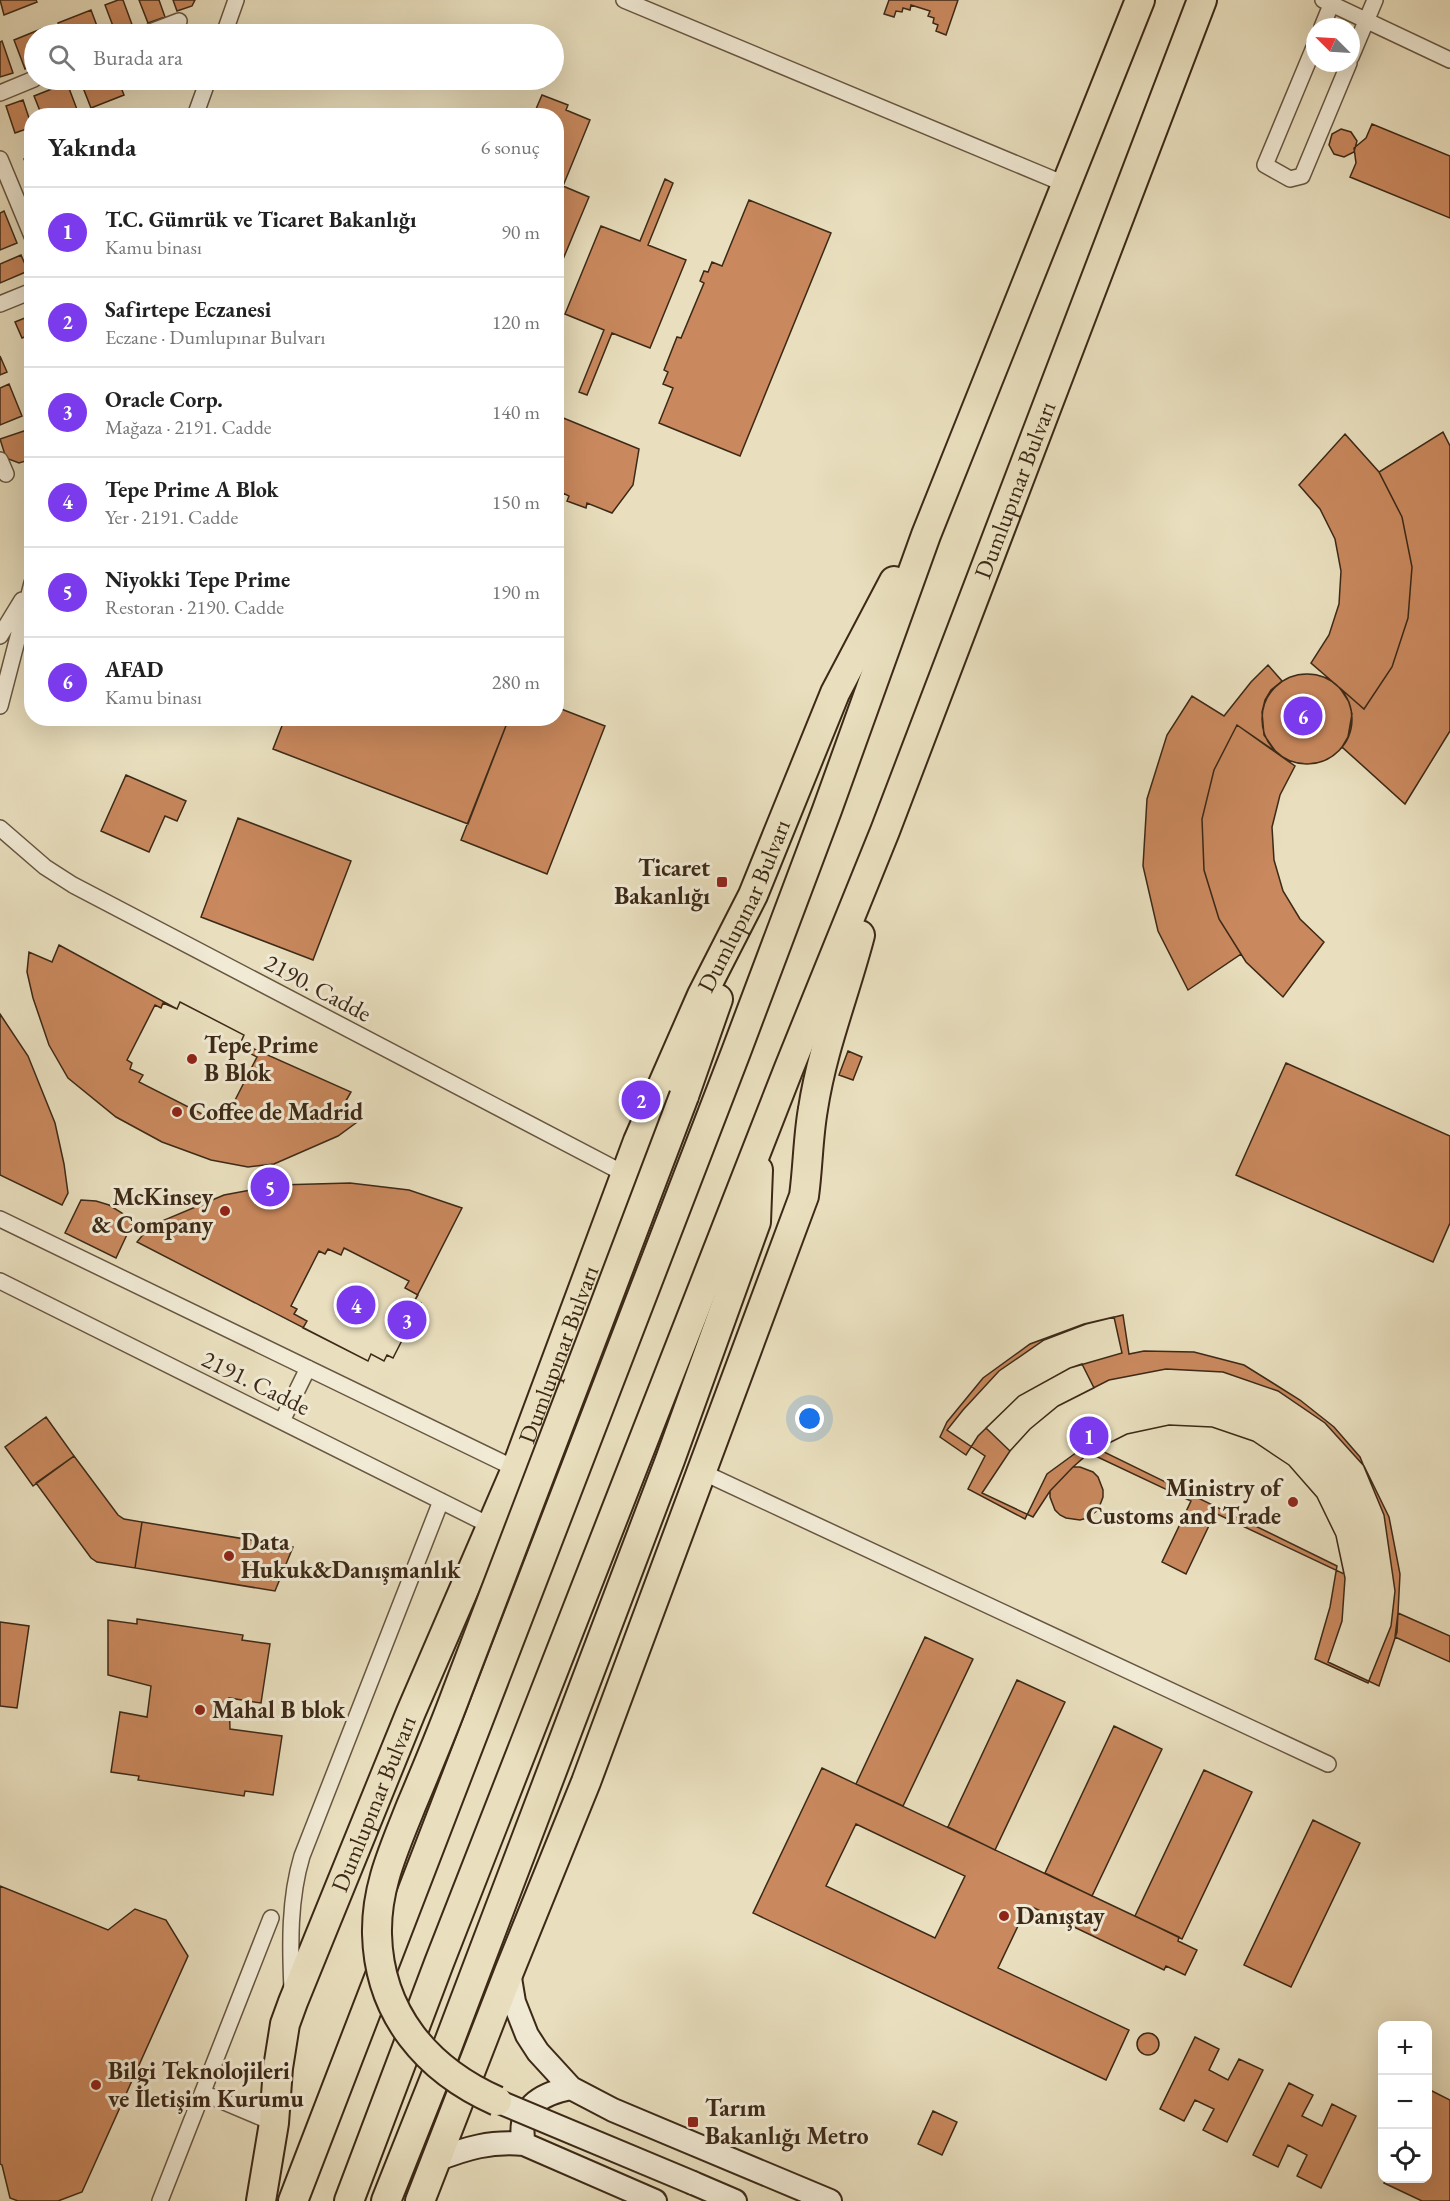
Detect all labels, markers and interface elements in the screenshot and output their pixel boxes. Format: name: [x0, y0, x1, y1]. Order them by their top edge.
north arrow: [1306, 18, 1360, 72]
search box: [24, 24, 564, 90]
icon: search: [45, 41, 78, 74]
text: Burada ara: [93, 43, 183, 72]
text: Yakında: [48, 130, 136, 164]
text: 6 sonuç: [481, 134, 540, 160]
text: T.C. Gümrük ve Ticaret Bakanlığı: [105, 205, 416, 234]
text: 1: [62, 219, 73, 245]
text: 90 m: [501, 219, 540, 245]
text: Kamu binası: [105, 234, 202, 260]
text: Safirtepe Eczanesi: [105, 295, 271, 324]
text: 2: [62, 309, 73, 335]
text: 120 m: [492, 309, 540, 335]
text: Eczane · Dumlupınar Bulvarı: [105, 324, 325, 350]
text: Oracle Corp.: [105, 385, 223, 414]
street label: Dumlupınar Bulvarı: [967, 397, 1063, 583]
text: 3: [62, 399, 73, 425]
text: 140 m: [492, 399, 540, 425]
text: Mağaza · 2191. Cadde: [105, 414, 272, 440]
text: Tepe Prime A Blok: [105, 475, 278, 504]
text: 4: [62, 489, 73, 515]
text: 150 m: [492, 489, 540, 515]
text: Yer · 2191. Cadde: [105, 504, 238, 530]
text: Niyokki Tepe Prime: [105, 565, 290, 594]
text: 5: [62, 579, 73, 605]
text: 190 m: [492, 579, 540, 605]
text: Restoran · 2190. Cadde: [105, 594, 284, 620]
text: AFAD: [105, 655, 163, 684]
text: 6: [62, 669, 73, 695]
text: 280 m: [492, 669, 540, 695]
text: Kamu binası: [105, 684, 202, 710]
pin: 6: [1284, 694, 1322, 738]
street label: Dumlupınar Bulvarı: [690, 815, 797, 997]
place label: Ticaret Bakanlığı: [614, 852, 710, 912]
marker: Ticaret Bakanlığı: [715, 875, 729, 889]
street label: 2190. Cadde: [259, 946, 377, 1029]
place label: Tepe Prime B Blok: [204, 1029, 318, 1088]
marker: Tepe Prime B Blok: [185, 1052, 199, 1066]
pin: 2: [622, 1078, 660, 1122]
place label: Coffee de Madrid: [189, 1096, 364, 1127]
marker: Coffee de Madrid: [170, 1105, 184, 1119]
pin: 5: [250, 1164, 290, 1210]
place label: McKinsey & Company: [92, 1181, 213, 1241]
marker: McKinsey & Company: [218, 1204, 232, 1218]
street label: Dumlupınar Bulvarı: [511, 1261, 605, 1448]
pin: 4: [336, 1282, 376, 1328]
pin: 3: [388, 1298, 426, 1342]
street label: 2191. Cadde: [197, 1343, 315, 1422]
your location: [795, 1404, 824, 1433]
pin: 1: [1070, 1414, 1108, 1458]
place label: Ministry of Customs and Trade: [1086, 1472, 1284, 1531]
marker: Ministry of Customs and Trade: [1286, 1495, 1300, 1509]
place label: Data Hukuk&Danışmanlık: [241, 1526, 461, 1585]
marker: Data Hukuk&Danışmanlık: [222, 1549, 236, 1563]
place label: Mahal B blok: [212, 1694, 346, 1725]
marker: Mahal B blok: [193, 1703, 207, 1717]
street label: Dumlupınar Bulvarı: [323, 1711, 423, 1896]
place label: Danıştay: [1016, 1900, 1105, 1932]
marker: Danıştay: [997, 1909, 1011, 1923]
map controls: [1378, 2021, 1432, 2183]
button: +: [1378, 2021, 1432, 2075]
place label: Bilgi Teknolojileri ve İletişim Kurumu: [108, 2055, 304, 2114]
button: −: [1378, 2075, 1432, 2129]
marker: Bilgi Teknolojileri ve İletişim Kurumu: [89, 2078, 103, 2092]
place label: Tarım Bakanlığı Metro: [705, 2092, 869, 2152]
marker: Tarım Bakanlığı Metro: [686, 2115, 700, 2129]
button: locate: [1378, 2129, 1432, 2183]

